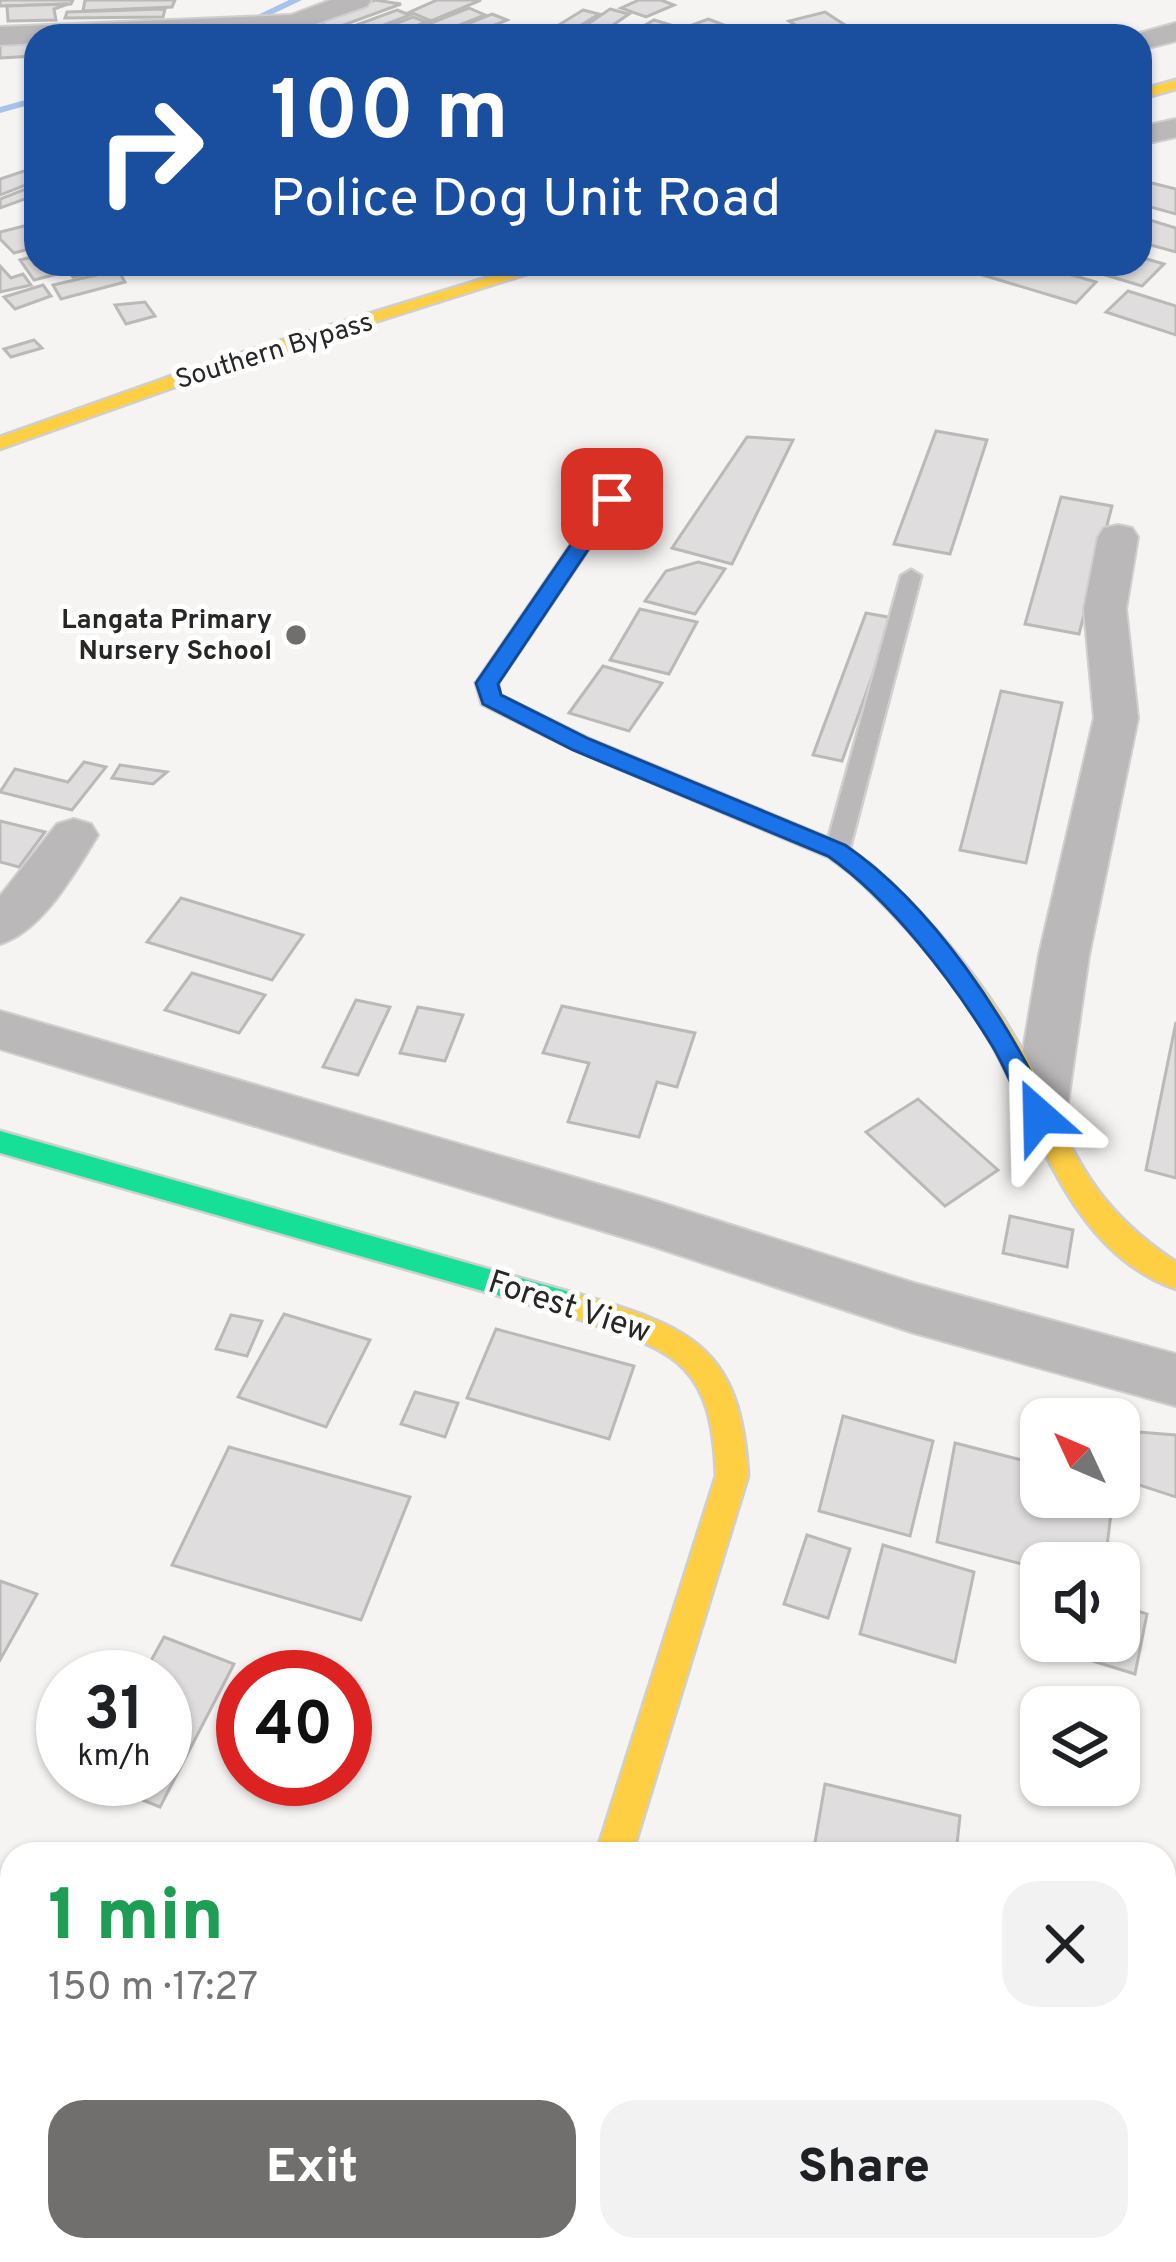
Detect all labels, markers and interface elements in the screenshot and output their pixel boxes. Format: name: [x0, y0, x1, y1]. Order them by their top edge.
text: 100 m: [270, 63, 509, 169]
icon: right: [72, 72, 228, 228]
text: Police Dog Unit Road: [270, 167, 781, 236]
street label: Southern Bypass: [172, 306, 377, 398]
pin: [561, 448, 663, 550]
icon: arrive: [579, 466, 645, 532]
place label: Langata Primary Nursery School: [61, 604, 272, 669]
marker: Langata Primary Nursery School: [283, 622, 309, 648]
position arrow: [976, 1053, 1102, 1179]
street label: Forest View: [482, 1263, 655, 1355]
north arrow: [1020, 1398, 1140, 1518]
map controls: [1020, 1398, 1140, 1806]
button: sound: [1020, 1542, 1140, 1662]
speed limit sign: 40: [216, 1650, 372, 1806]
text: 31: [84, 1675, 144, 1751]
button: layers: [1020, 1686, 1140, 1806]
text: km/h: [78, 1739, 150, 1776]
text: 1 min: [48, 1874, 224, 1966]
button: close: [1002, 1881, 1128, 2007]
text: 150 m · 17:27: [48, 1965, 258, 2014]
button: Exit: [48, 2100, 576, 2238]
button: Share: [600, 2100, 1128, 2238]

